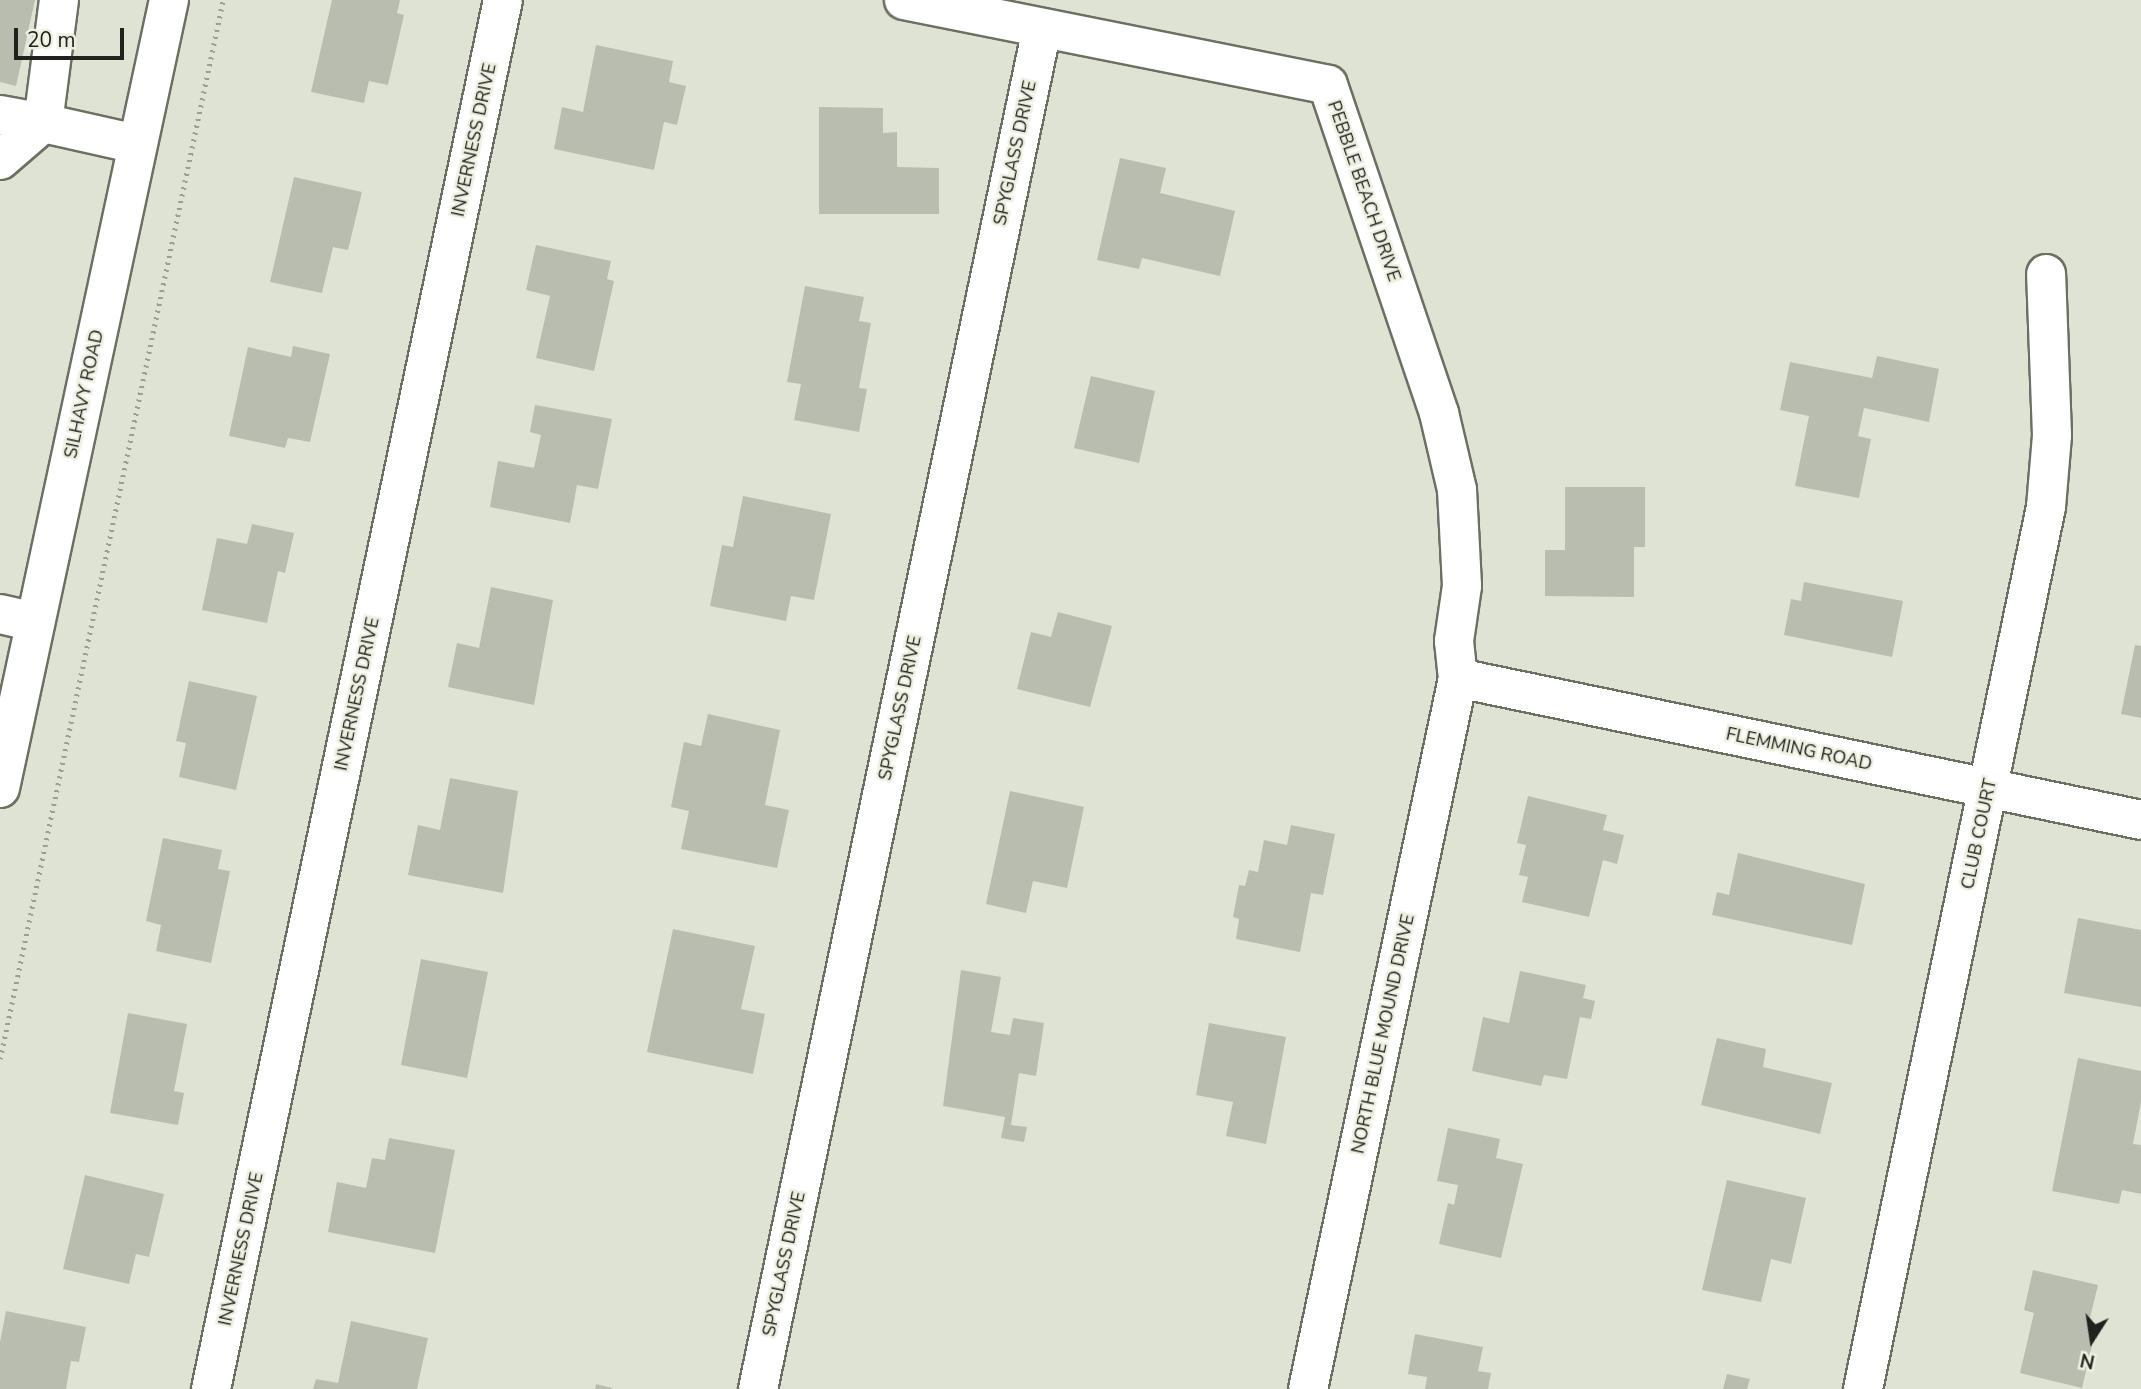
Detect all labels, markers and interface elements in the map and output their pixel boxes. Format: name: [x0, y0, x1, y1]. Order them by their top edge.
scale bar: [18, 14, 128, 58]
text: 20 m: [27, 26, 76, 54]
street label: INVERNESS DRIVE: [447, 61, 501, 219]
street label: SPYGLASS DRIVE: [989, 79, 1041, 227]
street label: PEBBLE BEACH DRIVE: [1323, 98, 1405, 284]
street label: SILHAVY ROAD: [60, 328, 108, 460]
street label: INVERNESS DRIVE: [330, 615, 384, 773]
street label: SPYGLASS DRIVE: [874, 634, 926, 782]
street label: FLEMMING ROAD: [1724, 723, 1874, 775]
street label: CLUB COURT: [1957, 777, 2001, 891]
street label: NORTH BLUE MOUND DRIVE: [1347, 912, 1419, 1156]
street label: INVERNESS DRIVE: [214, 1170, 268, 1328]
street label: SPYGLASS DRIVE: [758, 1190, 810, 1338]
north arrow: [2057, 1305, 2127, 1375]
text: N: [2078, 1346, 2097, 1375]

